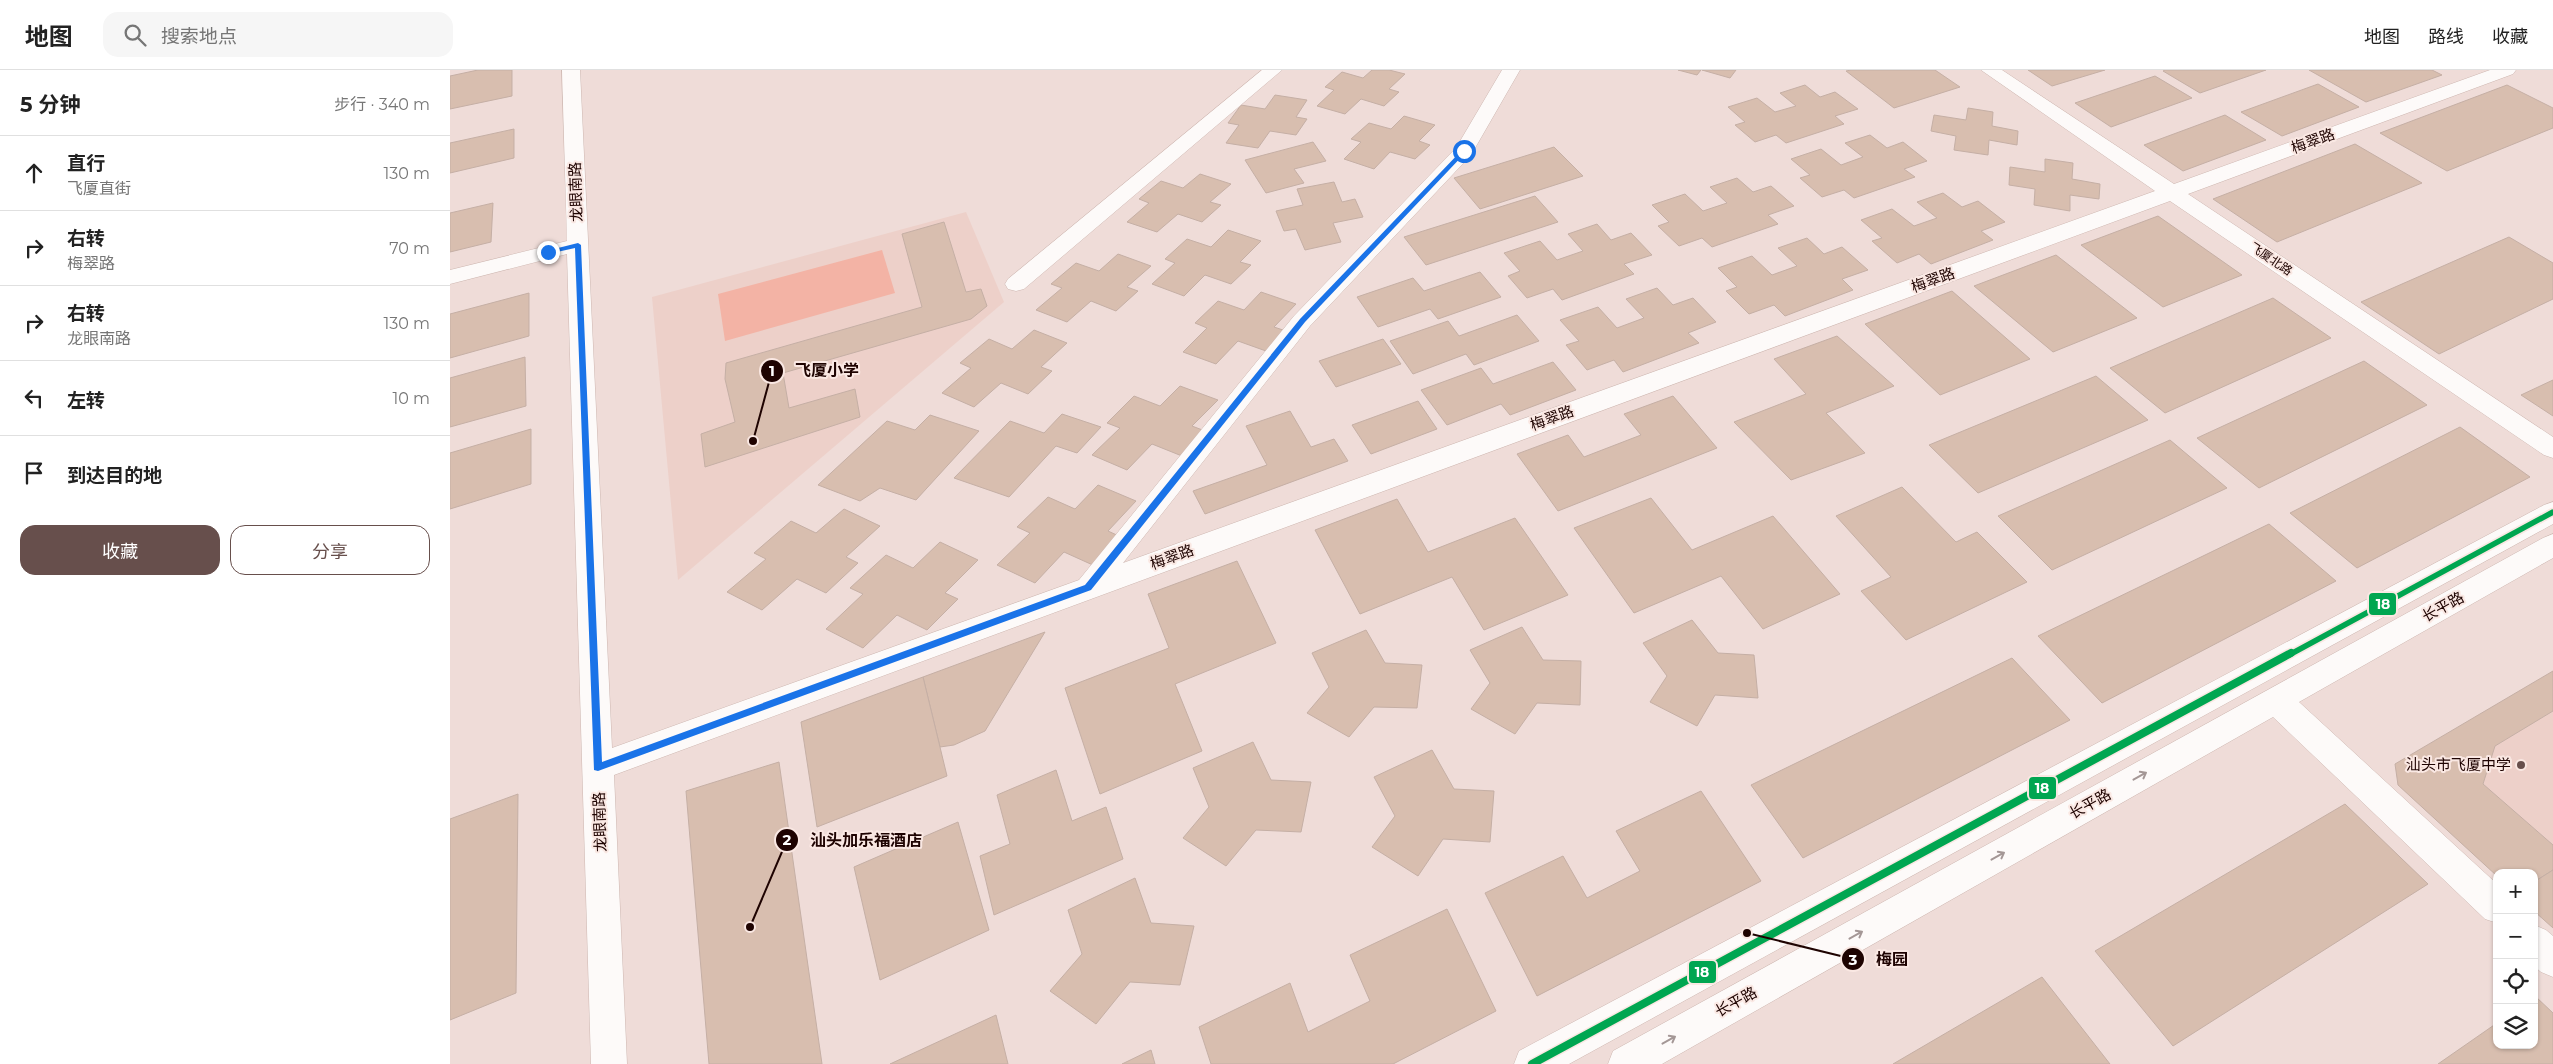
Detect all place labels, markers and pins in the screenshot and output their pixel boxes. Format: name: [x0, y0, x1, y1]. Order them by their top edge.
callout: 飞厦小学: [760, 355, 869, 386]
place label: 汕头市飞厦中学: [2406, 755, 2511, 774]
marker: 汕头市飞厦中学: [2515, 759, 2527, 771]
callout: 汕头加乐福酒店: [775, 825, 932, 856]
callout: 梅园: [1841, 944, 1918, 975]

